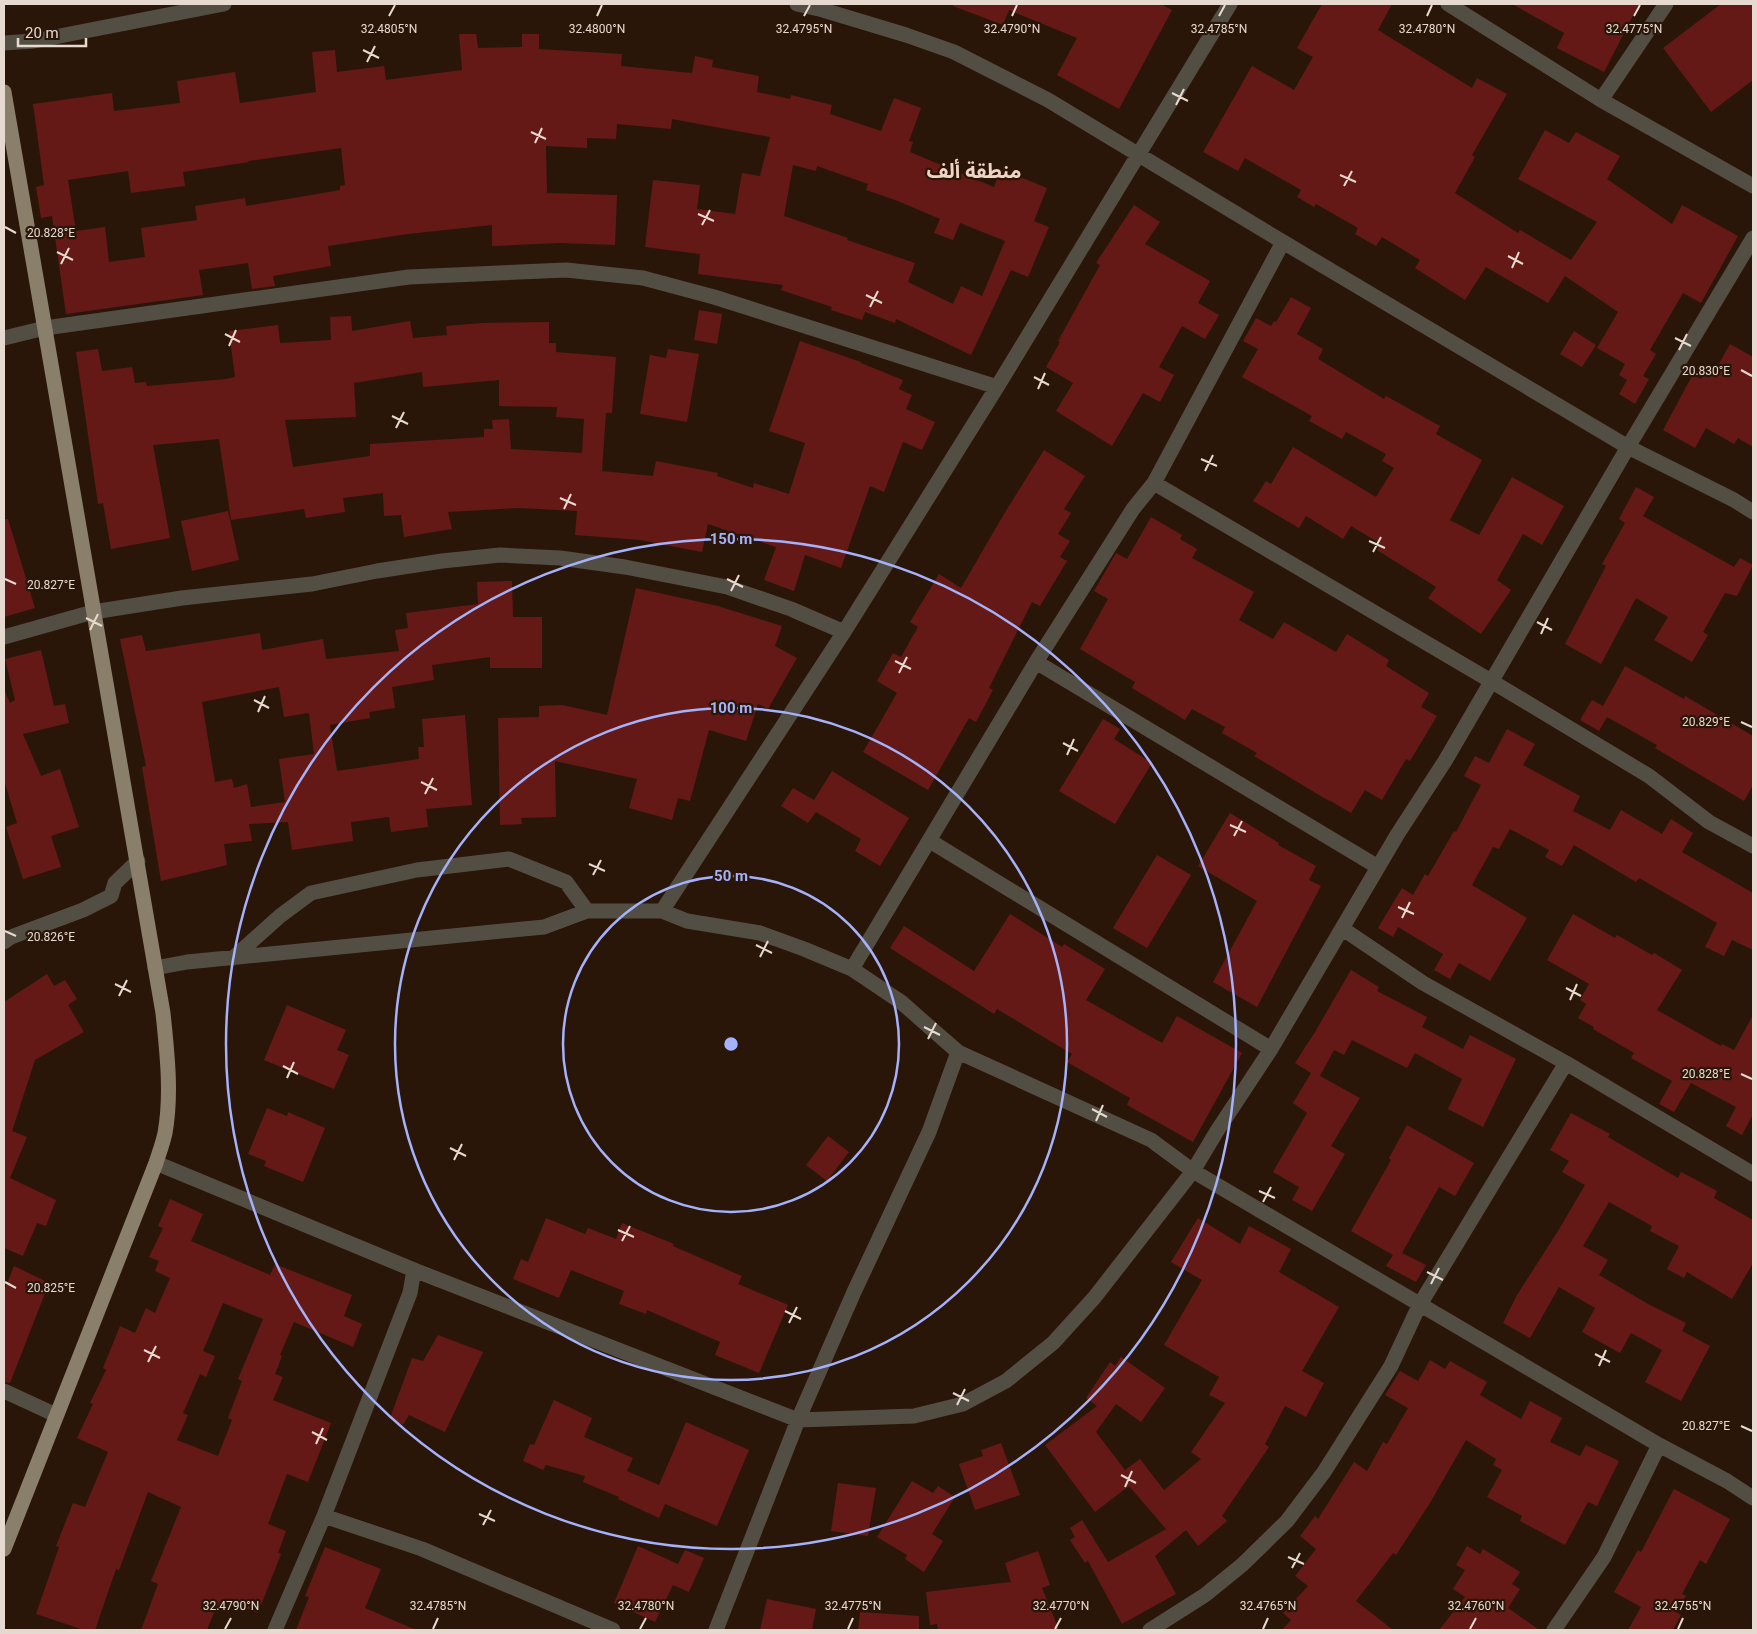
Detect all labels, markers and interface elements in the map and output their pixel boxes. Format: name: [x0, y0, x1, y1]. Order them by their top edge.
scale bar: [18, 15, 85, 47]
text: 32.4805°N: [361, 22, 417, 36]
text: 32.4800°N: [569, 22, 625, 36]
text: 32.4795°N: [776, 22, 832, 36]
text: 32.4790°N: [984, 22, 1040, 36]
text: 32.4785°N: [1191, 22, 1247, 36]
text: 32.4780°N: [1399, 22, 1455, 36]
text: 32.4775°N: [1606, 22, 1662, 36]
text: 20 m: [25, 24, 59, 42]
district label: منطقة ألف: [927, 158, 1021, 183]
text: 20.828°E: [27, 226, 75, 240]
text: 20.830°E: [1682, 364, 1730, 378]
text: 150 m: [710, 530, 752, 548]
text: 20.827°E: [27, 578, 75, 592]
text: 100 m: [710, 699, 752, 717]
text: 20.829°E: [1682, 715, 1730, 729]
text: 50 m: [714, 867, 748, 885]
text: 20.826°E: [27, 930, 75, 944]
centre of rings: [722, 1035, 740, 1053]
text: 20.828°E: [1682, 1067, 1730, 1081]
text: 20.825°E: [27, 1281, 75, 1295]
text: 20.827°E: [1682, 1419, 1730, 1433]
text: 32.4790°N: [203, 1599, 259, 1613]
text: 32.4785°N: [410, 1599, 466, 1613]
text: 32.4780°N: [618, 1599, 674, 1613]
text: 32.4775°N: [825, 1599, 881, 1613]
text: 32.4770°N: [1033, 1599, 1089, 1613]
text: 32.4765°N: [1240, 1599, 1296, 1613]
text: 32.4760°N: [1448, 1599, 1504, 1613]
text: 32.4755°N: [1655, 1599, 1711, 1613]

